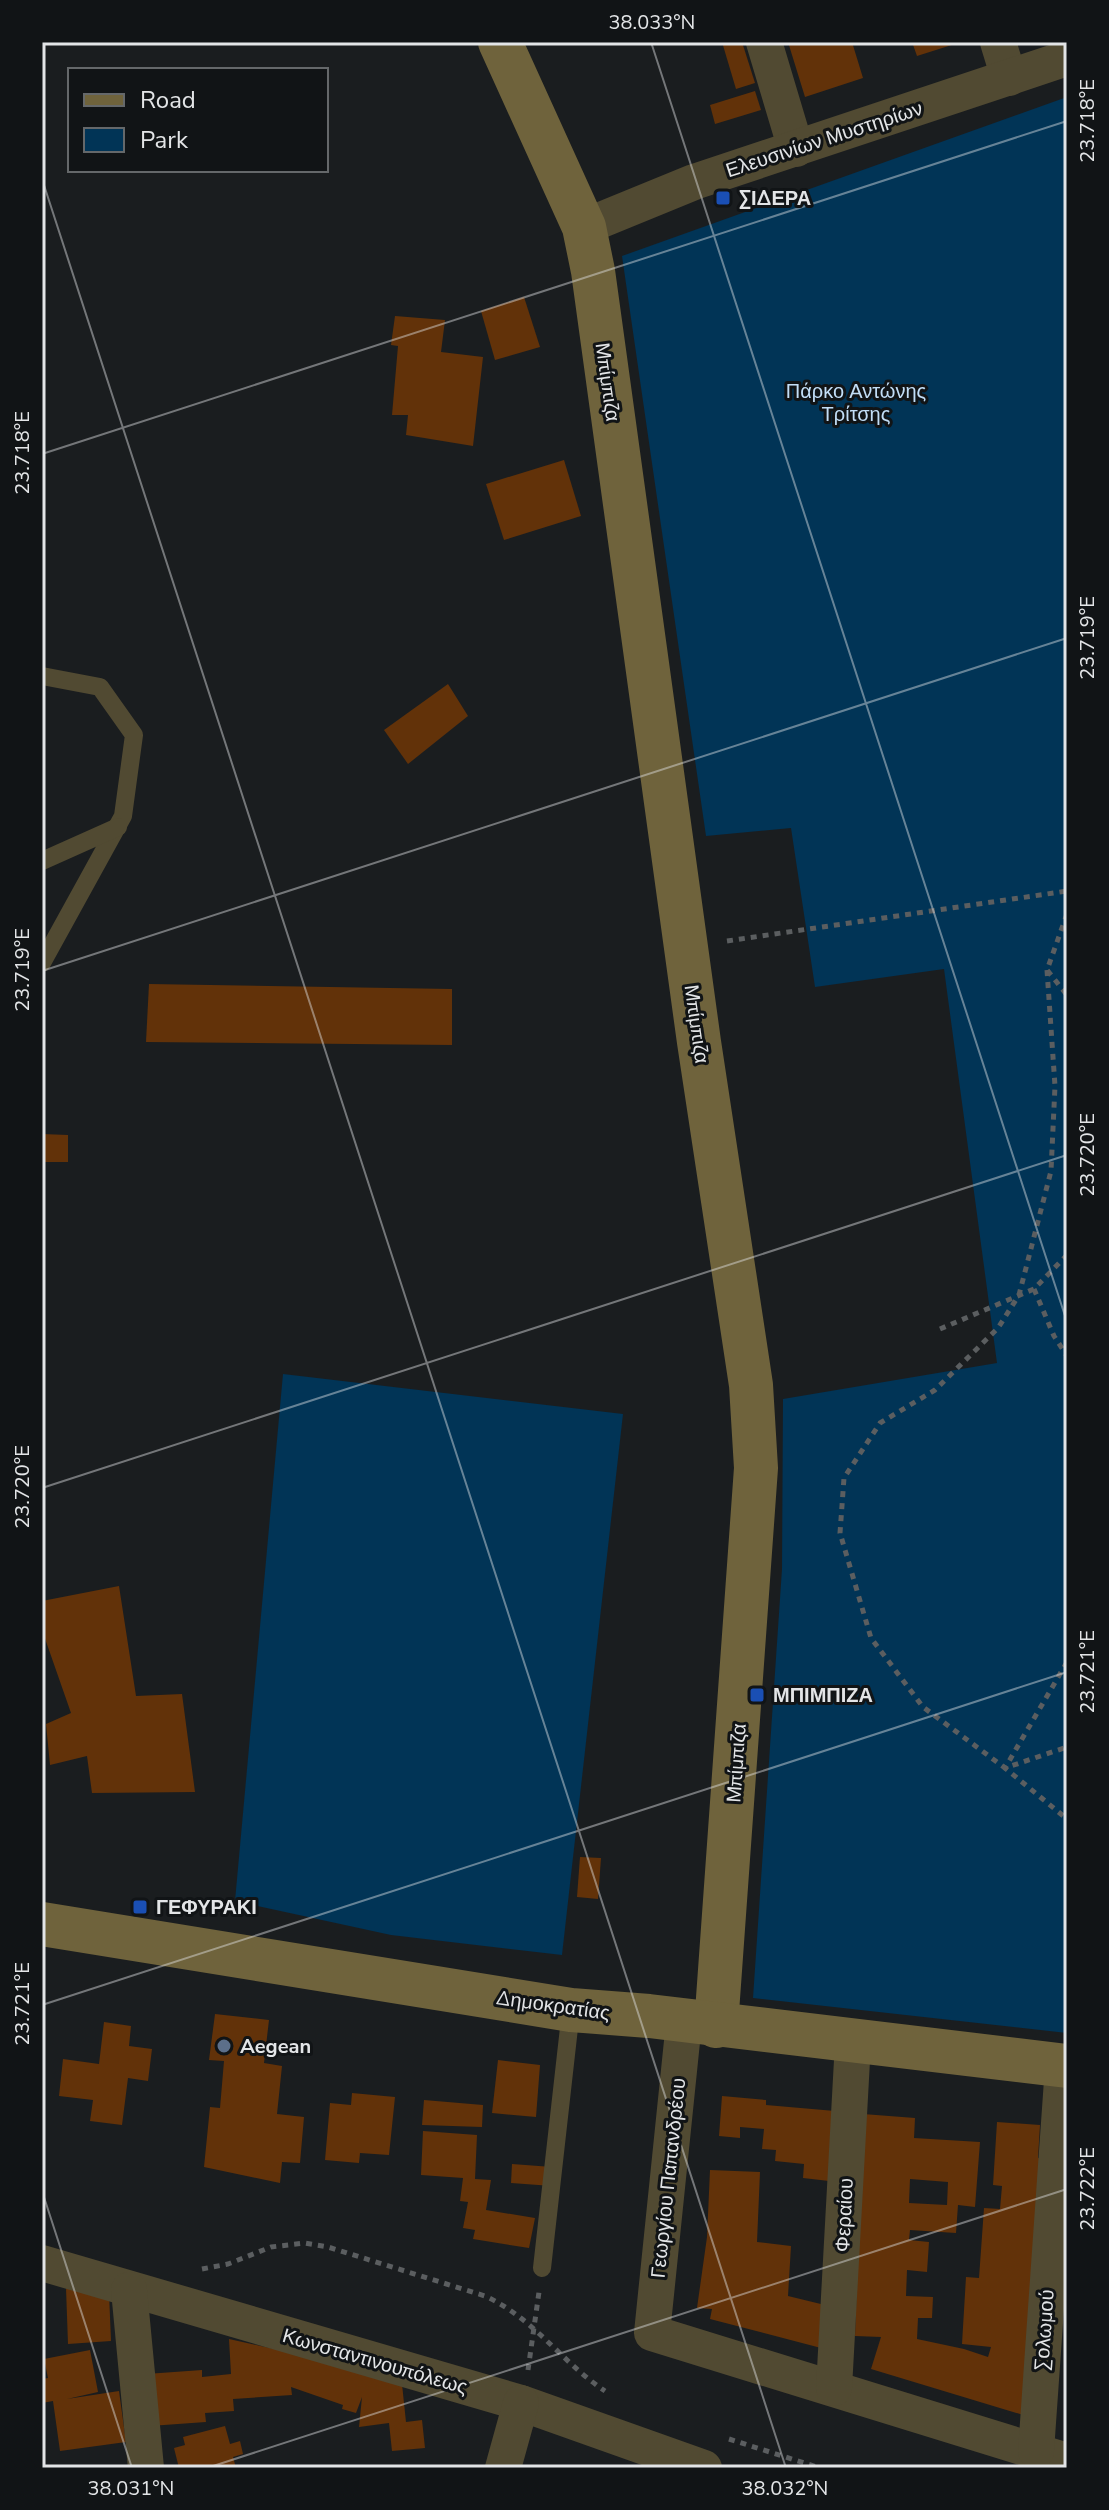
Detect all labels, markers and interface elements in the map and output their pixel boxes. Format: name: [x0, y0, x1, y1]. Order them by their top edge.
text: 38.033°N: [609, 9, 695, 36]
legend: [68, 68, 328, 172]
text: 23.718°E: [1074, 79, 1101, 163]
text: Road: [140, 84, 196, 116]
street label: Ελευσινίων Μυστηρίων: [722, 95, 926, 184]
text: Park: [140, 124, 189, 156]
place label: ΣΙΔΕΡΑ: [739, 185, 811, 212]
marker: ΣΙΔΕΡΑ: [714, 189, 732, 207]
street label: Μπίμπιζα: [589, 341, 626, 423]
park label: Πάρκο Αντώνης Τρίτσης: [786, 378, 927, 428]
text: 23.718°E: [9, 411, 36, 495]
text: 23.719°E: [1074, 596, 1101, 680]
text: 23.719°E: [9, 928, 36, 1012]
street label: Μπίμπιζα: [678, 983, 715, 1065]
text: 23.720°E: [1074, 1113, 1101, 1197]
text: 23.720°E: [9, 1445, 36, 1529]
text: 23.721°E: [1074, 1630, 1101, 1714]
place label: ΜΠΙΜΠΙΖΑ: [773, 1682, 873, 1709]
marker: ΜΠΙΜΠΙΖΑ: [748, 1686, 766, 1704]
street label: Μπίμπιζα: [720, 1723, 753, 1804]
place label: ΓΕΦΥΡΑΚΙ: [156, 1894, 257, 1921]
marker: ΓΕΦΥΡΑΚΙ: [131, 1898, 149, 1916]
text: 23.721°E: [9, 1962, 36, 2046]
street label: Δημοκρατίας: [494, 1984, 612, 2027]
place label: Aegean: [240, 2033, 311, 2060]
marker: Aegean: [215, 2037, 233, 2055]
street label: Γεωργίου Παπανδρέου: [645, 2077, 692, 2280]
text: 23.722°E: [1074, 2147, 1101, 2231]
street label: Φεραίου: [829, 2177, 860, 2253]
street label: Σολωμού: [1028, 2289, 1061, 2372]
street label: Κωνσταντινουπόλεως: [279, 2322, 471, 2401]
text: 38.031°N: [88, 2475, 174, 2502]
text: 38.032°N: [742, 2475, 828, 2502]

